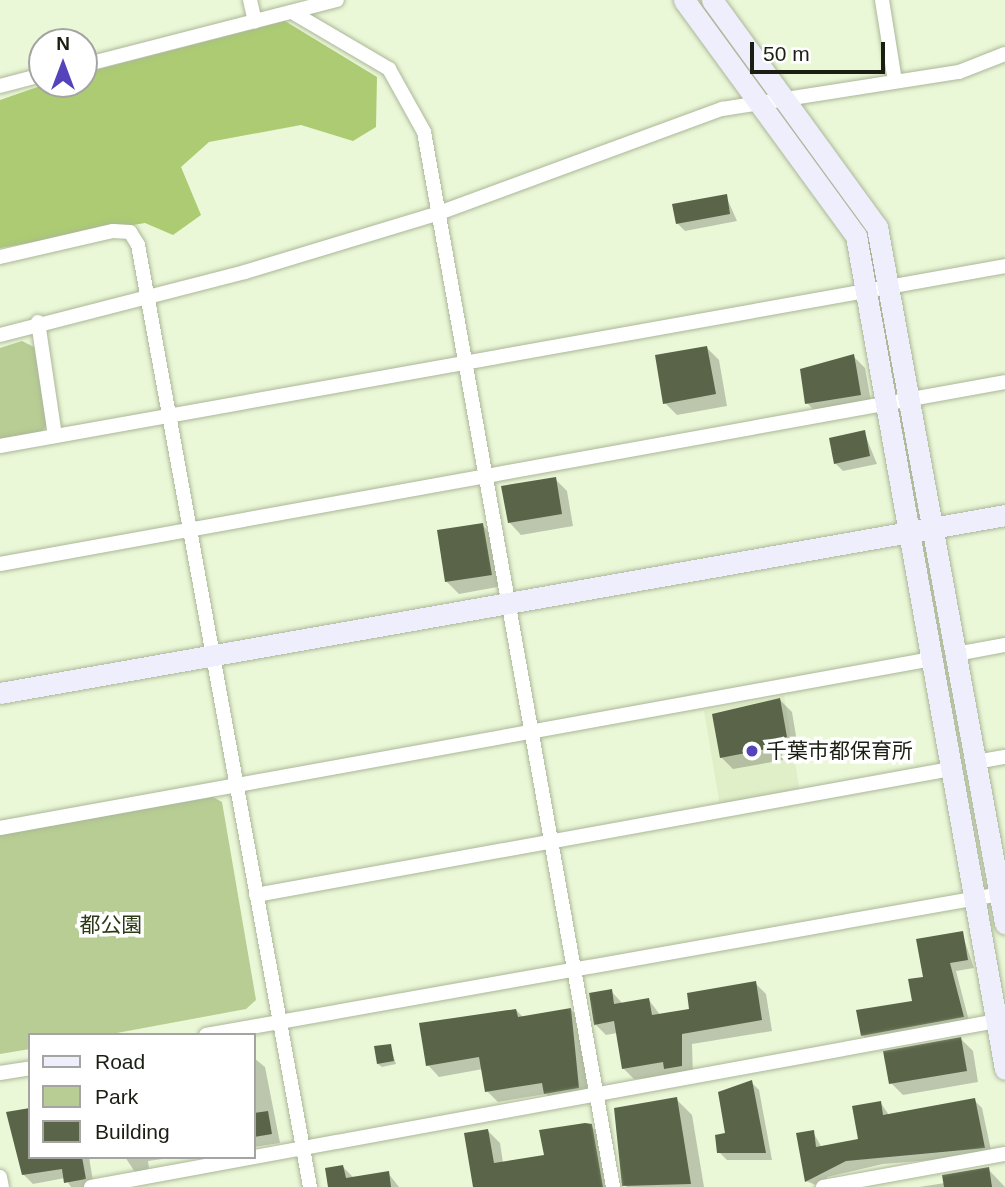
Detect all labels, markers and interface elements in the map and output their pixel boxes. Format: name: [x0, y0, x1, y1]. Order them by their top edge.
north arrow: [28, 28, 98, 98]
scale bar: [753, 28, 888, 72]
text: N: [56, 33, 70, 54]
text: 50 m: [763, 42, 810, 65]
place label: 千葉市都保育所: [766, 738, 913, 764]
marker: 千葉市都保育所: [744, 743, 760, 759]
park label: 都公園: [80, 912, 142, 938]
legend: [28, 1033, 256, 1159]
text: Road: [95, 1050, 145, 1073]
text: Park: [95, 1085, 138, 1108]
text: Building: [95, 1120, 170, 1143]

